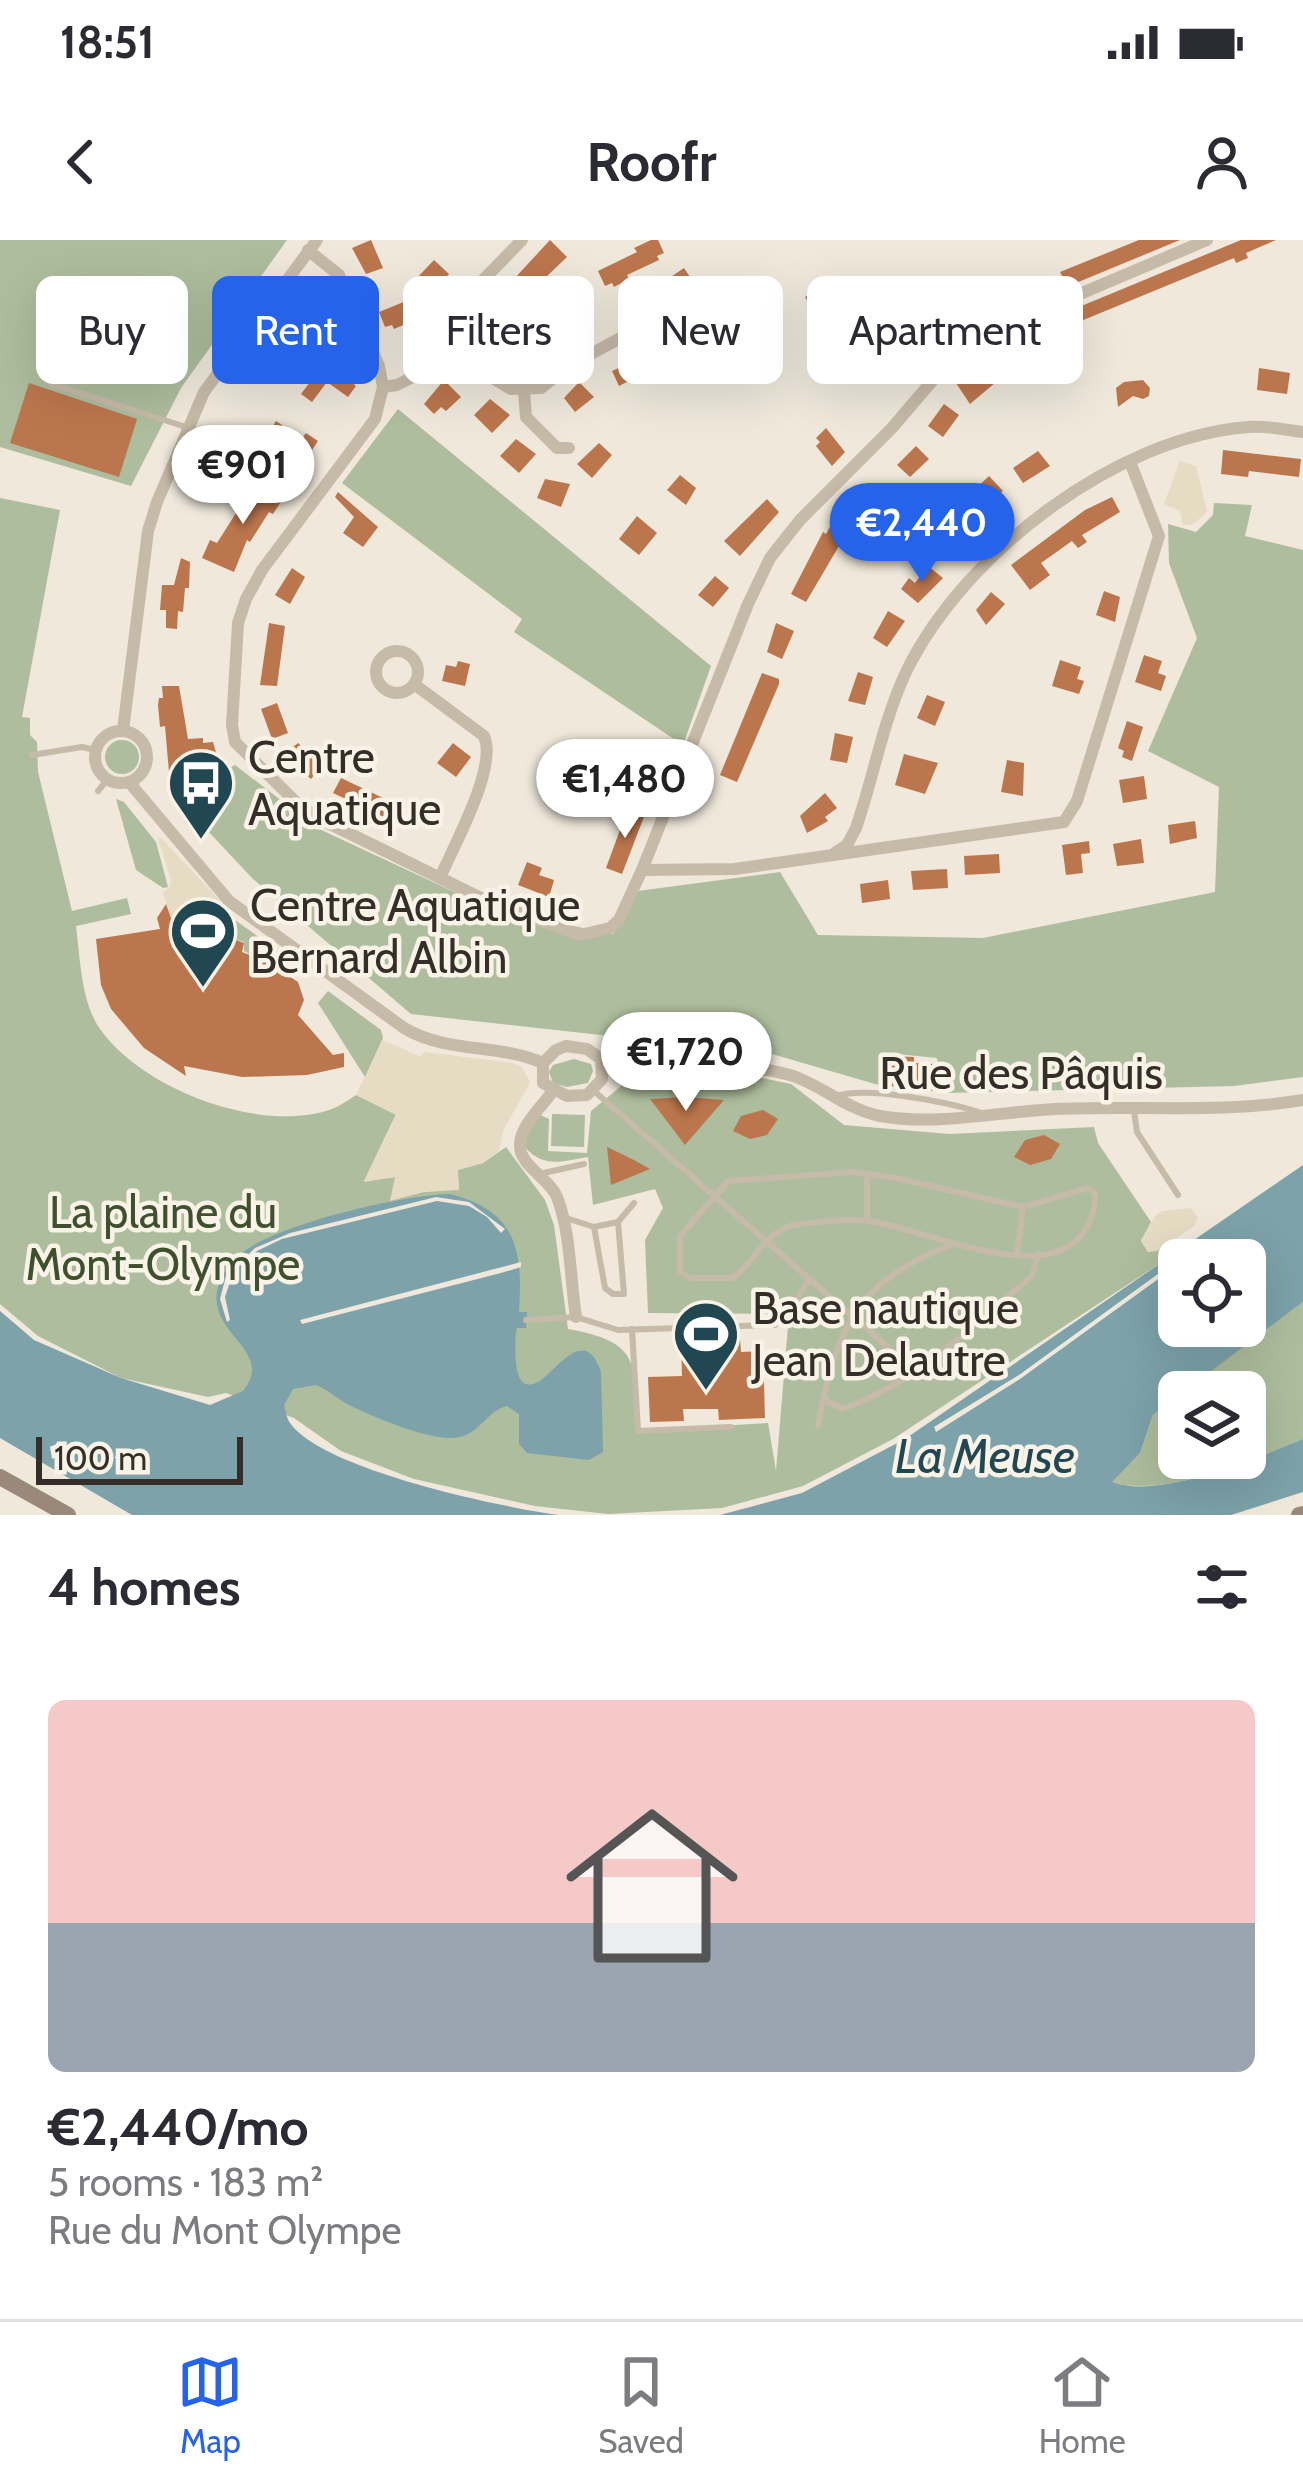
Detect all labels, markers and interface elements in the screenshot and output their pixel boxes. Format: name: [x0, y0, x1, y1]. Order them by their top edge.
text: 18:51: [60, 15, 155, 69]
icon: back: [48, 129, 114, 195]
text: Roofr: [586, 129, 717, 195]
icon: person: [1189, 129, 1255, 195]
chip: Buy: [36, 276, 188, 384]
chip: Rent: [212, 276, 379, 384]
chip: Filters: [403, 276, 594, 384]
chip: New: [618, 276, 783, 384]
chip: Apartment: [807, 276, 1083, 384]
pin: €901: [172, 425, 314, 527]
text: €901: [199, 440, 287, 488]
pin: €2,440: [824, 483, 1020, 585]
text: €2,440: [857, 498, 987, 546]
place label: Centre Aquatique: [248, 730, 441, 836]
pin: €1,480: [527, 739, 723, 841]
bus stop icon: Centre Aquatique: [166, 748, 236, 842]
text: €1,480: [563, 754, 687, 802]
place label: Centre Aquatique Bernard Albin: [250, 878, 580, 984]
sports icon: Centre Aquatique Bernard Albin: [168, 896, 238, 990]
pin: €1,720: [588, 1012, 784, 1114]
text: €1,720: [628, 1027, 744, 1075]
street label: Rue des Pâquis: [879, 1046, 1163, 1100]
park label: La plaine du Mont-Olympe: [26, 1185, 300, 1291]
map controls: [1158, 1239, 1266, 1479]
button: locate: [1158, 1239, 1266, 1347]
place label: Base nautique Jean Delautre: [751, 1281, 1019, 1387]
sports icon: Base nautique Jean Delautre: [671, 1299, 741, 1393]
button: layers: [1158, 1371, 1266, 1479]
water label: La Meuse: [895, 1427, 1075, 1485]
scale bar: [36, 1431, 243, 1484]
text: 100 m: [54, 1438, 147, 1478]
icon: filters: [1189, 1554, 1255, 1620]
text: 4 homes: [48, 1556, 240, 1618]
icon: home: [544, 1778, 760, 1994]
text: €2,440/mo: [48, 2096, 309, 2158]
text: 5 rooms · 183 m²: [48, 2158, 323, 2206]
text: Rue du Mont Olympe: [48, 2206, 401, 2254]
tab: Map: [177, 2349, 243, 2461]
tab: Saved: [598, 2349, 684, 2461]
tab: Home: [1039, 2349, 1126, 2461]

